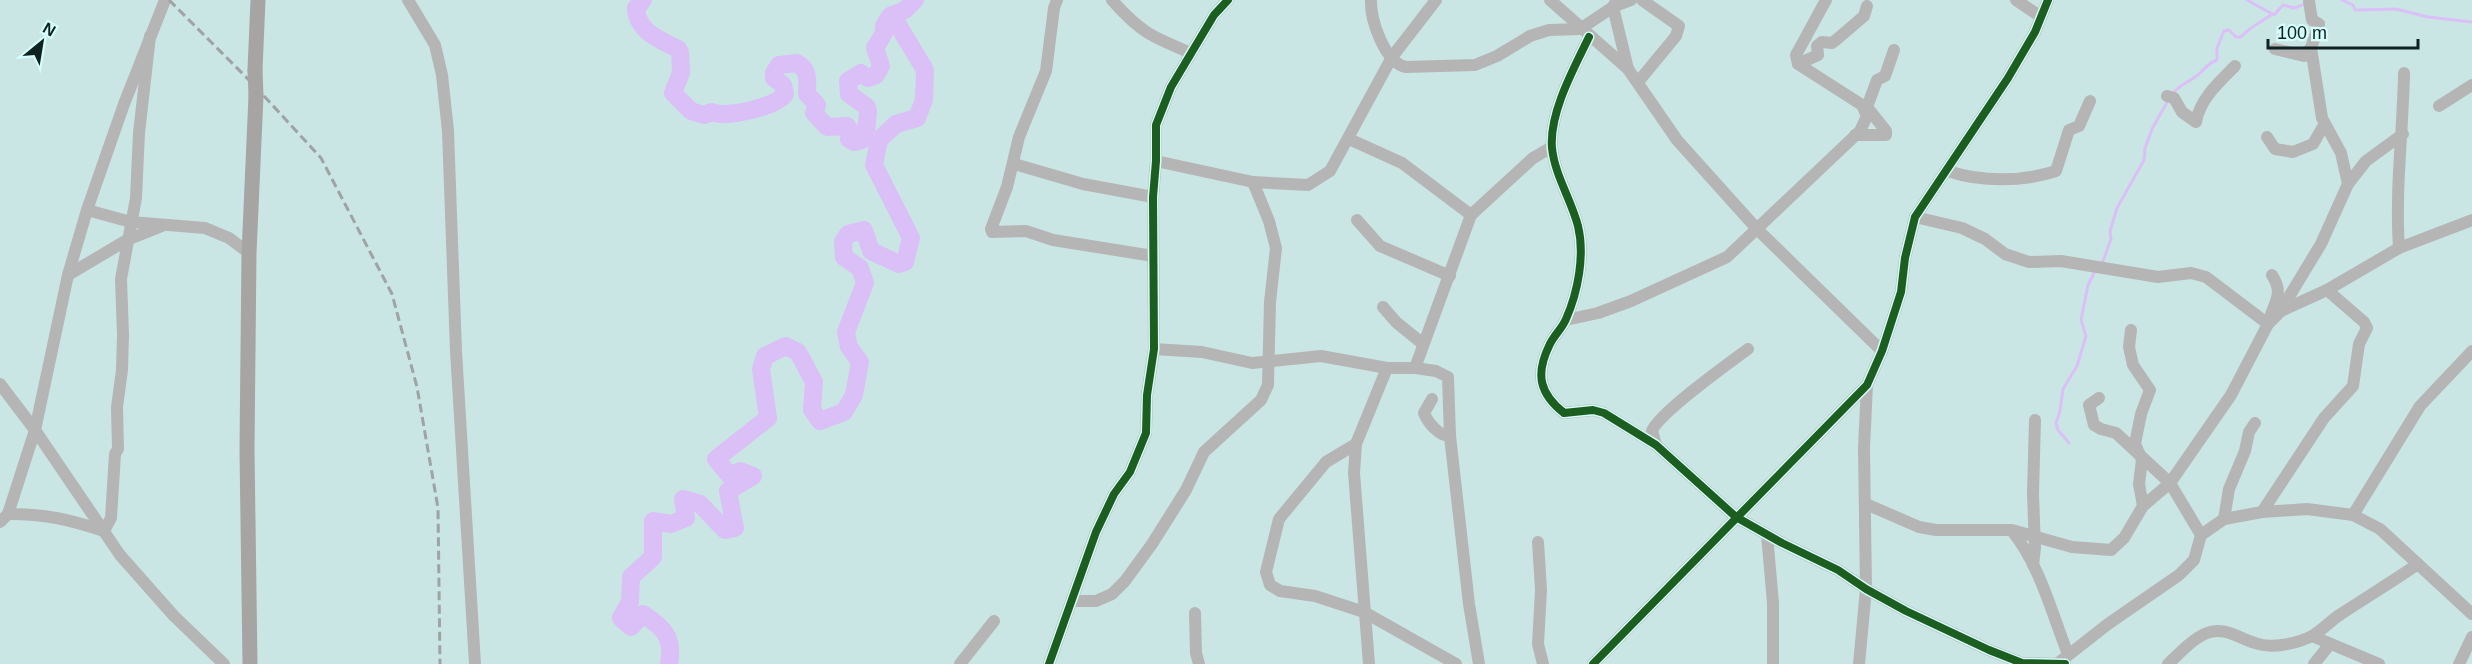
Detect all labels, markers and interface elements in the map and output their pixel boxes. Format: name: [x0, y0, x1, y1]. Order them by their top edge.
north arrow: [12, 12, 72, 72]
scale bar: [2268, 12, 2418, 50]
text: N: [40, 19, 59, 40]
text: 100 m: [2277, 23, 2327, 43]

